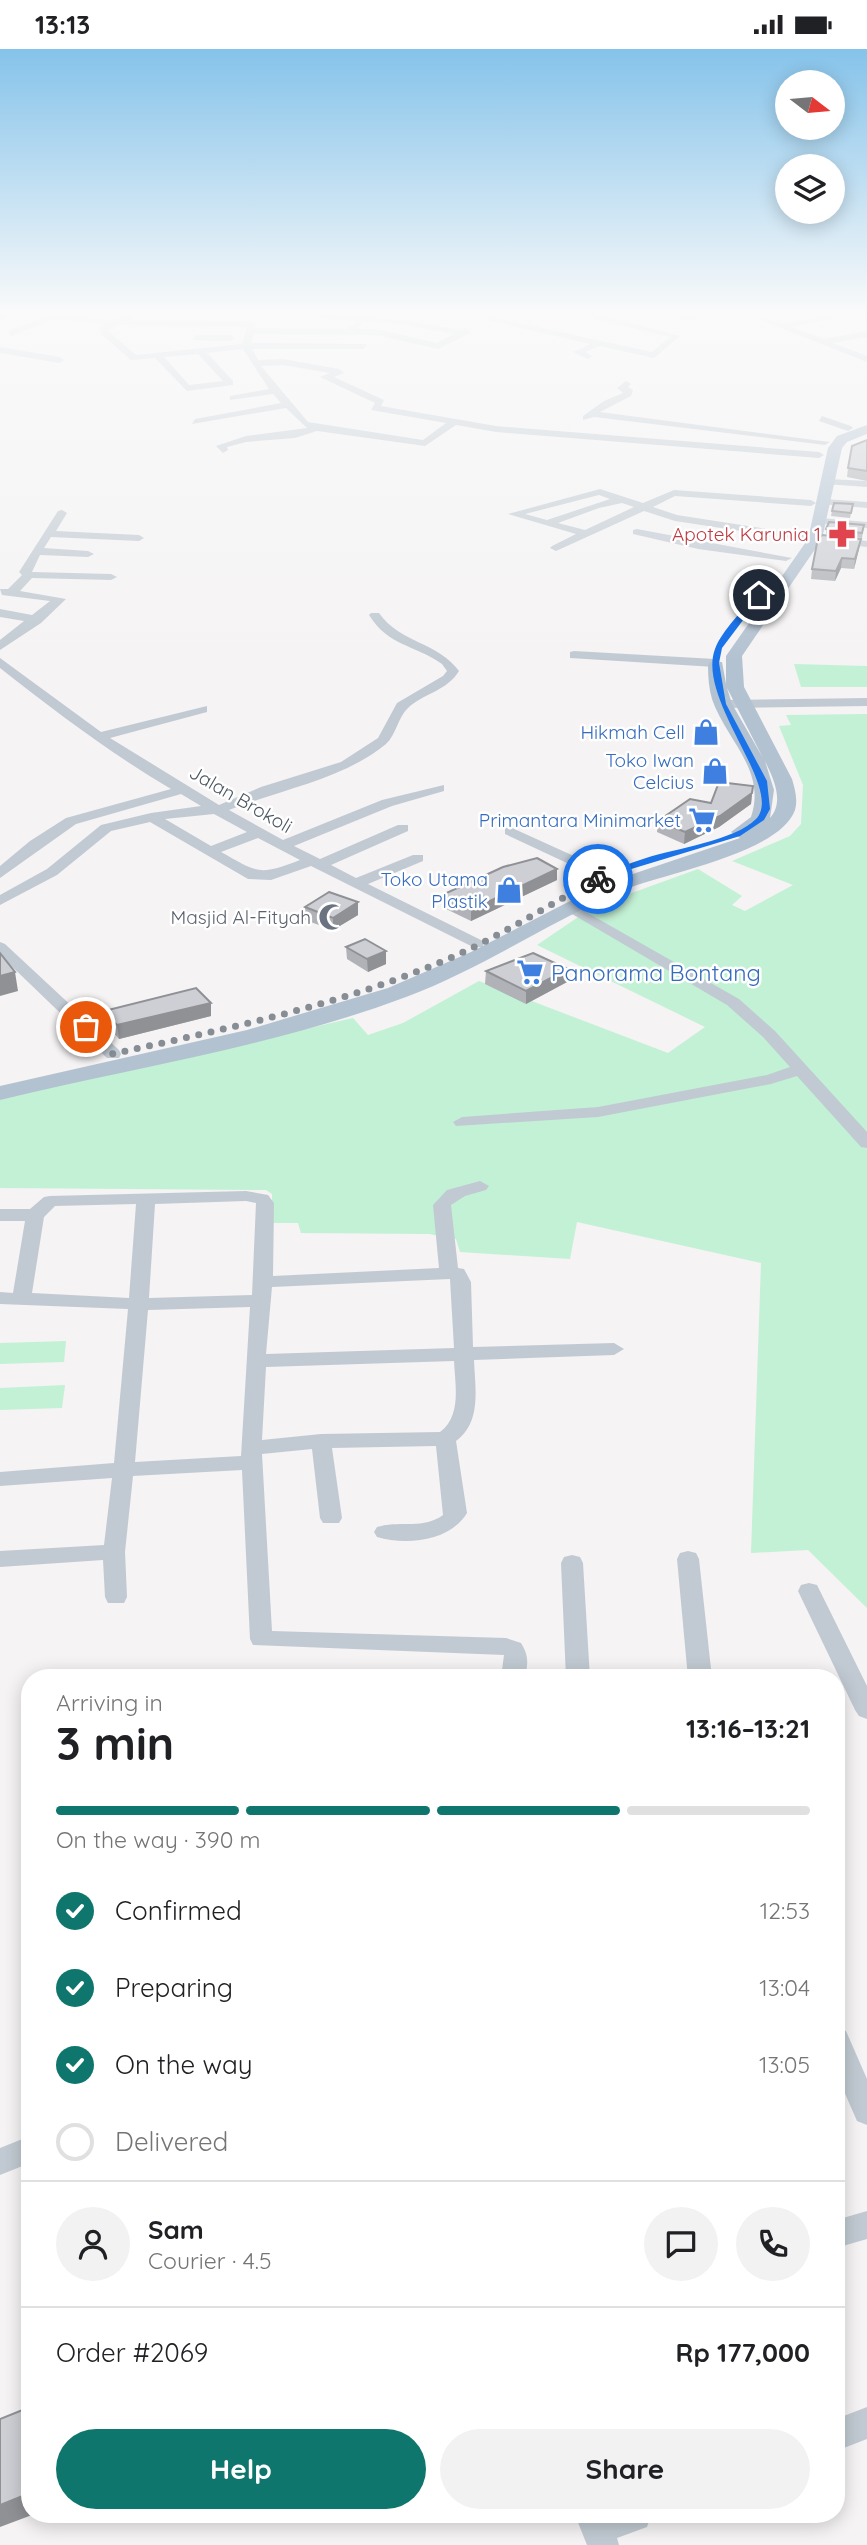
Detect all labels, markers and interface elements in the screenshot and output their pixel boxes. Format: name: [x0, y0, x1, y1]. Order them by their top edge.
text: 13:13: [35, 8, 90, 41]
north arrow: [775, 70, 845, 140]
map controls: [775, 70, 845, 224]
button: layers: [775, 154, 845, 224]
pharmacy icon: Apotek Karunia 1: [827, 519, 857, 549]
place label: Apotek Karunia 1: [672, 522, 821, 546]
pin: [729, 565, 789, 625]
icon: home: [740, 576, 778, 614]
shop icon: Hikmah Cell: [691, 717, 721, 747]
place label: Hikmah Cell: [580, 720, 685, 744]
place label: Toko Iwan Celcius: [605, 748, 694, 794]
shop icon: Toko Iwan Celcius: [700, 756, 730, 786]
street label: Jalan Brokoli: [185, 760, 297, 838]
supermarket icon: Primantara Minimarket: [687, 805, 717, 835]
place label: Primantara Minimarket: [479, 808, 681, 832]
courier: [563, 844, 633, 914]
icon: bike: [579, 860, 617, 898]
place label: Toko Utama Plastik: [381, 867, 488, 913]
shop icon: Toko Utama Plastik: [494, 875, 524, 905]
mosque icon: Masjid Al-Fityah: [317, 902, 347, 932]
place label: Masjid Al-Fityah: [171, 905, 311, 929]
supermarket icon: Panorama Bontang: [515, 957, 545, 987]
place label: Panorama Bontang: [551, 958, 761, 987]
pin: [56, 997, 116, 1057]
icon: bag: [67, 1008, 105, 1046]
text: Arriving in: [56, 1688, 163, 1717]
text: 13:16–13:21: [686, 1712, 810, 1745]
text: 3 min: [56, 1714, 174, 1772]
text: On the way · 390 m: [56, 1825, 261, 1854]
icon: check: [56, 1892, 94, 1930]
text: Confirmed: [115, 1894, 242, 1927]
text: 12:53: [760, 1896, 810, 1925]
icon: check: [56, 1969, 94, 2007]
text: Preparing: [115, 1971, 233, 2004]
text: 13:04: [759, 1973, 810, 2002]
icon: check: [56, 2046, 94, 2084]
text: On the way: [115, 2048, 253, 2081]
text: 13:05: [759, 2050, 810, 2079]
text: Delivered: [115, 2125, 228, 2158]
button: person: [56, 2207, 130, 2281]
button: chat: [644, 2207, 718, 2281]
button: phone: [736, 2207, 810, 2281]
text: Sam: [148, 2213, 204, 2246]
text: Courier · 4.5: [148, 2246, 272, 2275]
text: Order #2069: [56, 2336, 208, 2369]
text: Rp 177,000: [676, 2336, 810, 2369]
button: Help: [56, 2429, 426, 2509]
button: Share: [440, 2429, 810, 2509]

